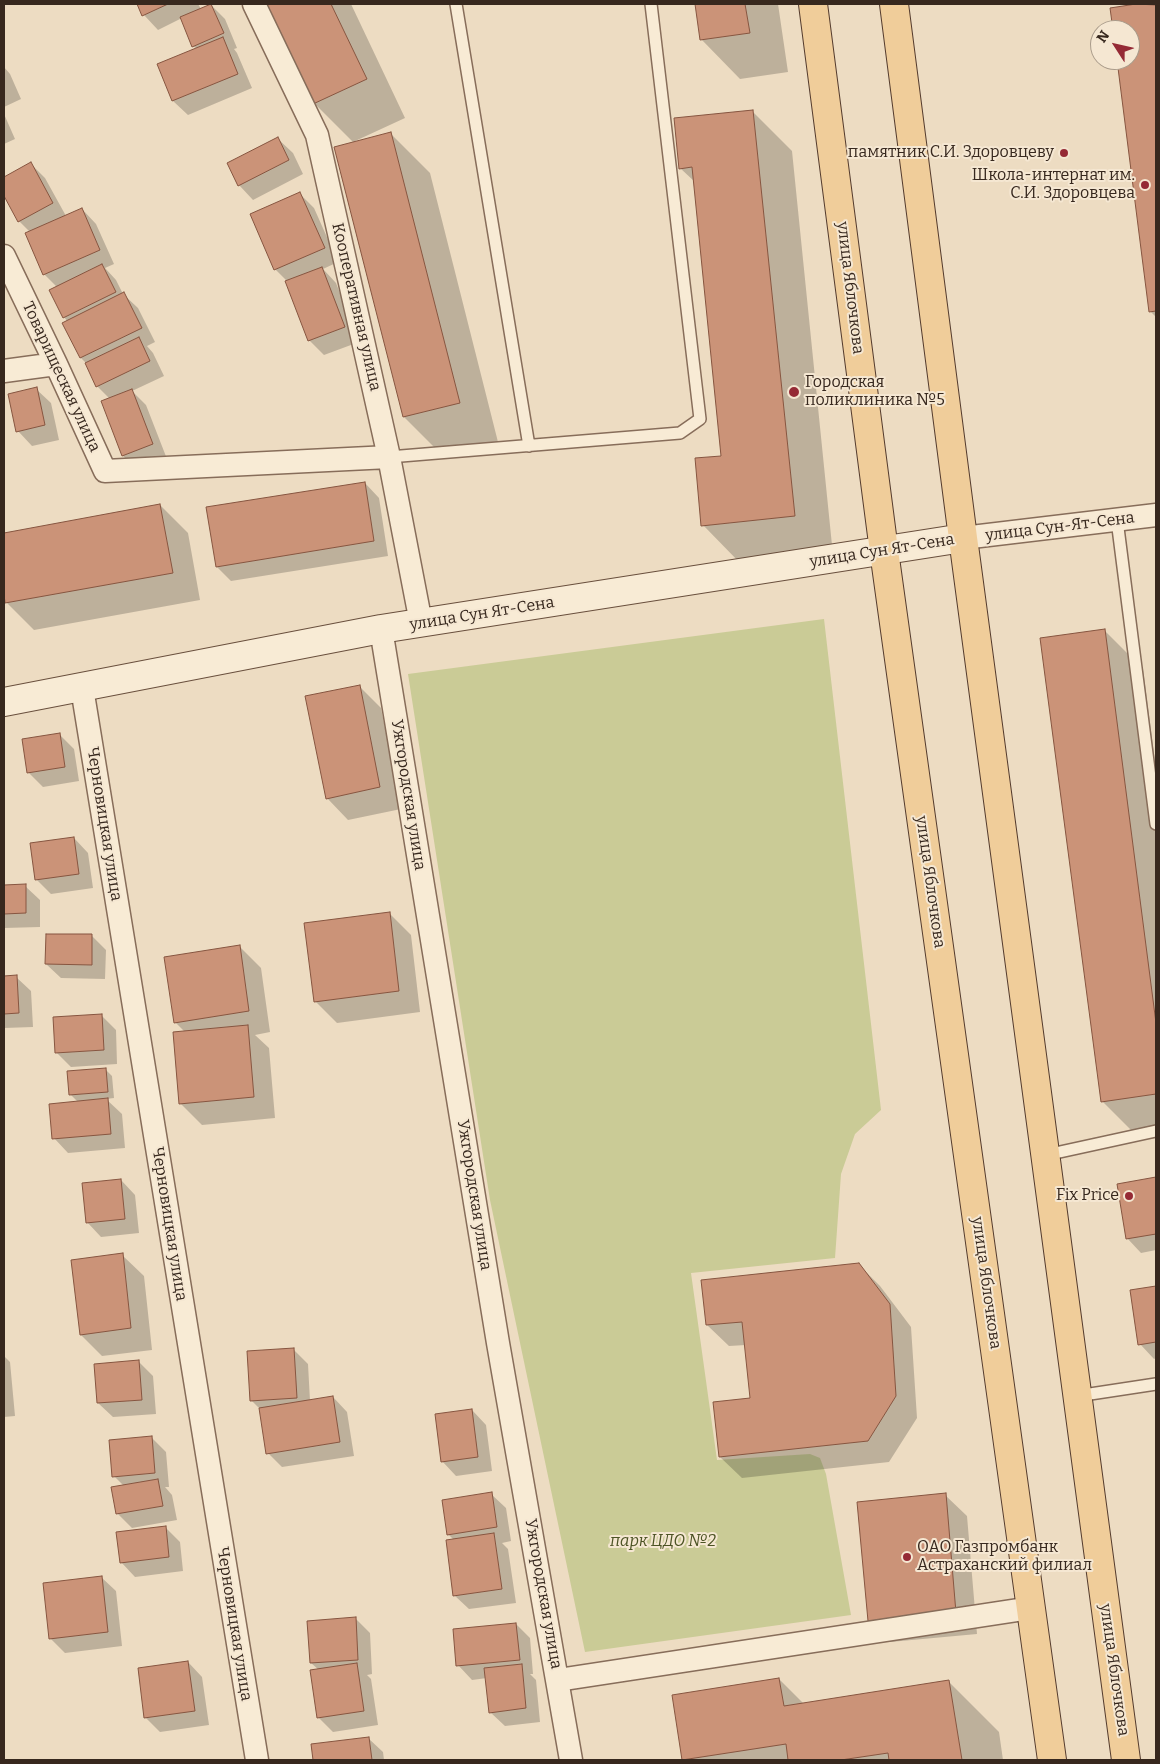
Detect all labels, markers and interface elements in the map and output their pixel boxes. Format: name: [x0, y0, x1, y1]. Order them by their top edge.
north arrow: [1090, 20, 1140, 70]
text: N: [1093, 27, 1113, 46]
place label: памятник С.И. Здоровцеву: [848, 143, 1054, 163]
marker: памятник С.И. Здоровцеву: [1058, 147, 1070, 159]
place label: Школа-интернат им. С.И. Здоровцева: [972, 166, 1135, 204]
marker: Школа-интернат им. С.И. Здоровцева: [1139, 179, 1151, 191]
street label: Кооперативная улица: [327, 221, 385, 393]
street label: улица Яблочкова: [832, 221, 868, 355]
street label: Товарищеская улица: [18, 299, 104, 455]
place label: Городская поликлиника №5: [805, 373, 945, 411]
marker: Городская поликлиника №5: [787, 385, 801, 399]
street label: улица Сун-Ят-Сена: [984, 508, 1136, 546]
street label: улица Сун Ят-Сена: [808, 530, 956, 572]
street label: улица Сун Ят-Сена: [408, 593, 556, 635]
street label: Ужгородская улица: [387, 718, 429, 872]
street label: Черновицкая улица: [82, 746, 126, 902]
street label: улица Яблочкова: [911, 815, 949, 949]
street label: Ужгородская улица: [453, 1118, 495, 1272]
street label: Черновицкая улица: [147, 1146, 191, 1302]
place label: Fix Price: [1056, 1186, 1119, 1206]
marker: Fix Price: [1123, 1190, 1135, 1202]
street label: улица Яблочкова: [967, 1216, 1005, 1350]
street label: Ужгородская улица: [520, 1517, 566, 1671]
park label: парк ЦДО №2: [610, 1532, 716, 1552]
place label: ОАО Газпромбанк Астраханский филиал: [917, 1538, 1092, 1576]
street label: Черновицкая улица: [212, 1546, 256, 1702]
marker: ОАО Газпромбанк Астраханский филиал: [901, 1551, 913, 1563]
street label: улица Яблочкова: [1095, 1603, 1133, 1737]

